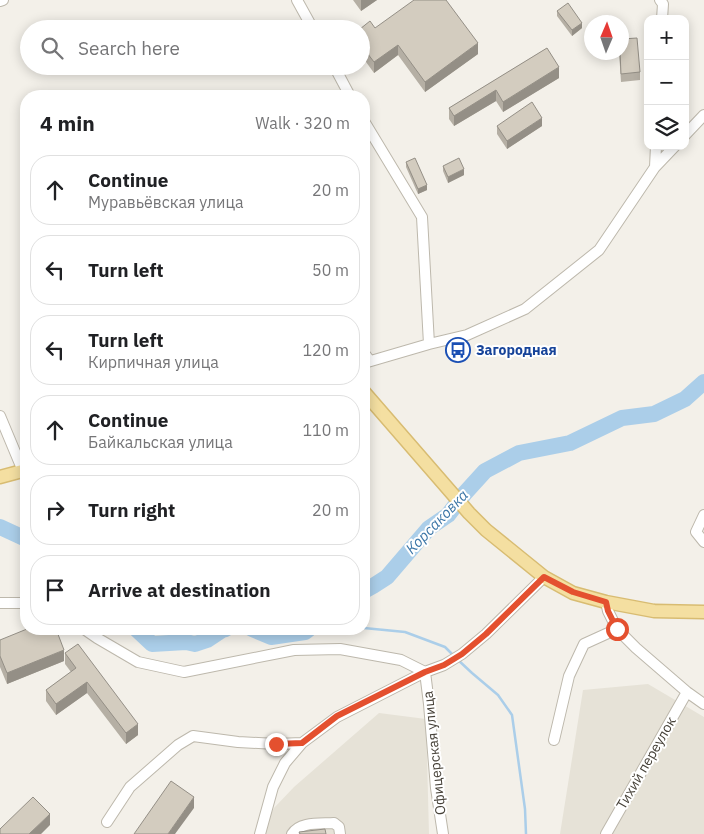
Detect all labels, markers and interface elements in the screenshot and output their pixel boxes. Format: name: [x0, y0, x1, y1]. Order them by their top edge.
north arrow: [584, 15, 629, 60]
map controls: [644, 15, 689, 150]
button: +: [644, 15, 689, 60]
search box: [20, 20, 370, 75]
icon: search: [38, 34, 66, 62]
text: Search here: [78, 36, 180, 60]
button: −: [644, 60, 689, 105]
button: layers: [644, 105, 689, 150]
text: 4 min: [40, 109, 95, 137]
text: Walk · 320 m: [255, 113, 350, 133]
text: Continue: [88, 168, 168, 192]
icon: ahead: [41, 176, 69, 204]
text: 20 m: [312, 180, 349, 200]
text: Муравьёвская улица: [88, 192, 244, 212]
icon: left: [41, 256, 69, 284]
text: Turn left: [88, 258, 164, 282]
text: 50 m: [312, 260, 349, 280]
text: Turn left: [88, 328, 164, 352]
icon: left: [41, 336, 69, 364]
bus stop icon: Загородная: [445, 337, 471, 363]
text: 120 m: [302, 340, 349, 360]
place label: Загородная: [476, 341, 557, 359]
text: Кирпичная улица: [88, 352, 219, 372]
text: Continue: [88, 408, 168, 432]
icon: ahead: [41, 416, 69, 444]
text: 110 m: [302, 420, 349, 440]
text: Байкальская улица: [88, 432, 233, 452]
water label: Корсаковка: [401, 485, 472, 558]
icon: right: [41, 496, 69, 524]
text: Turn right: [88, 498, 175, 522]
text: 20 m: [312, 500, 349, 520]
icon: arrive: [41, 576, 69, 604]
text: Arrive at destination: [88, 578, 271, 602]
route start: [606, 618, 629, 641]
street label: Офицерская улица: [418, 690, 449, 816]
street label: Тихий переулок: [612, 713, 680, 813]
route end: [265, 733, 288, 756]

